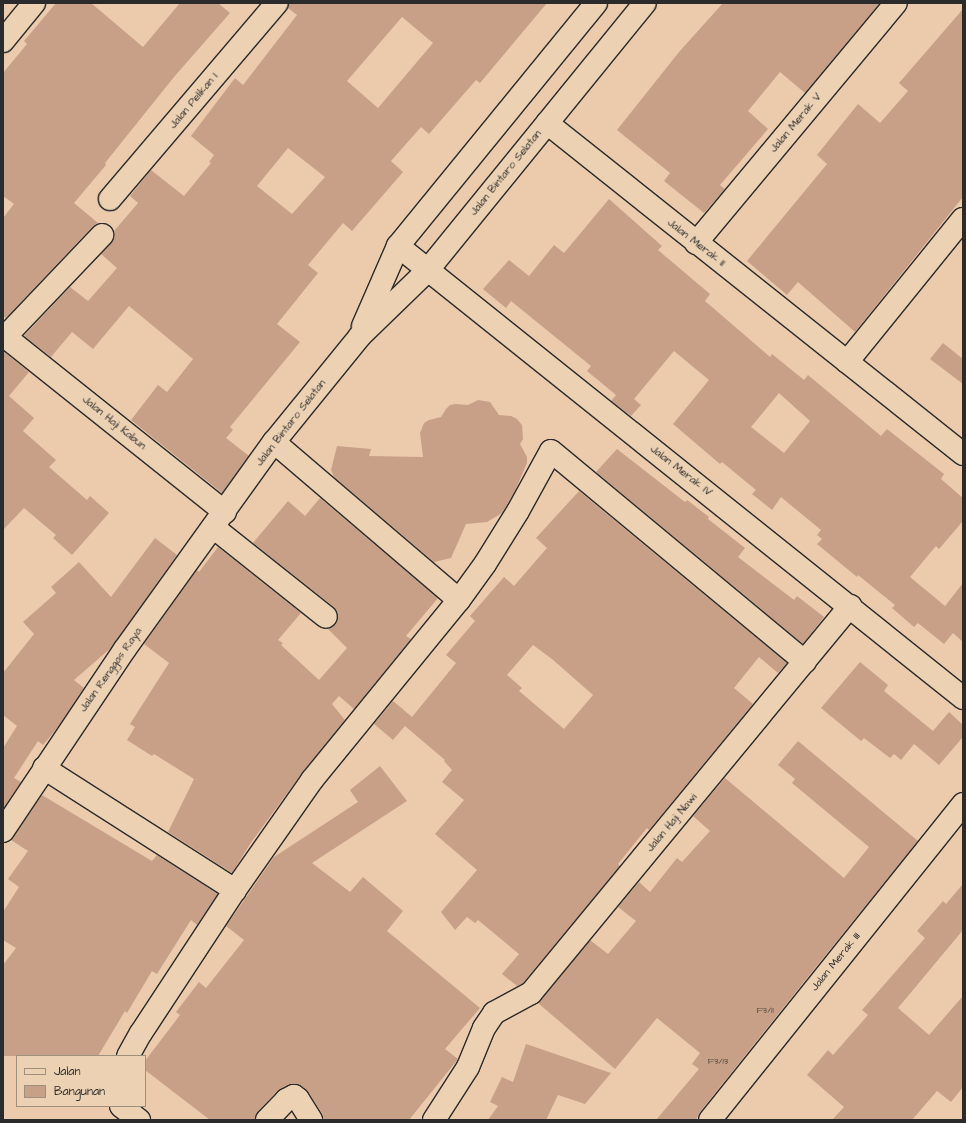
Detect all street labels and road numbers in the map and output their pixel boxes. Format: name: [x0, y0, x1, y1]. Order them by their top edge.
street label: Jalan Pelikan I: [167, 70, 221, 132]
street label: Jalan Merak V: [767, 91, 825, 155]
street label: Jalan Bintaro Selatan: [467, 128, 545, 218]
street label: Jalan Merak II: [664, 216, 728, 270]
street label: Jalan Bintaro Selatan: [253, 377, 329, 469]
street label: Jalan Haji Kabun: [79, 393, 149, 453]
street label: Jalan Merak IV: [647, 443, 715, 499]
street label: Jalan Renggas Raya: [77, 625, 145, 715]
street label: Jalan Haji Nawi: [644, 791, 700, 855]
street label: Jalan Merak III: [808, 930, 864, 994]

